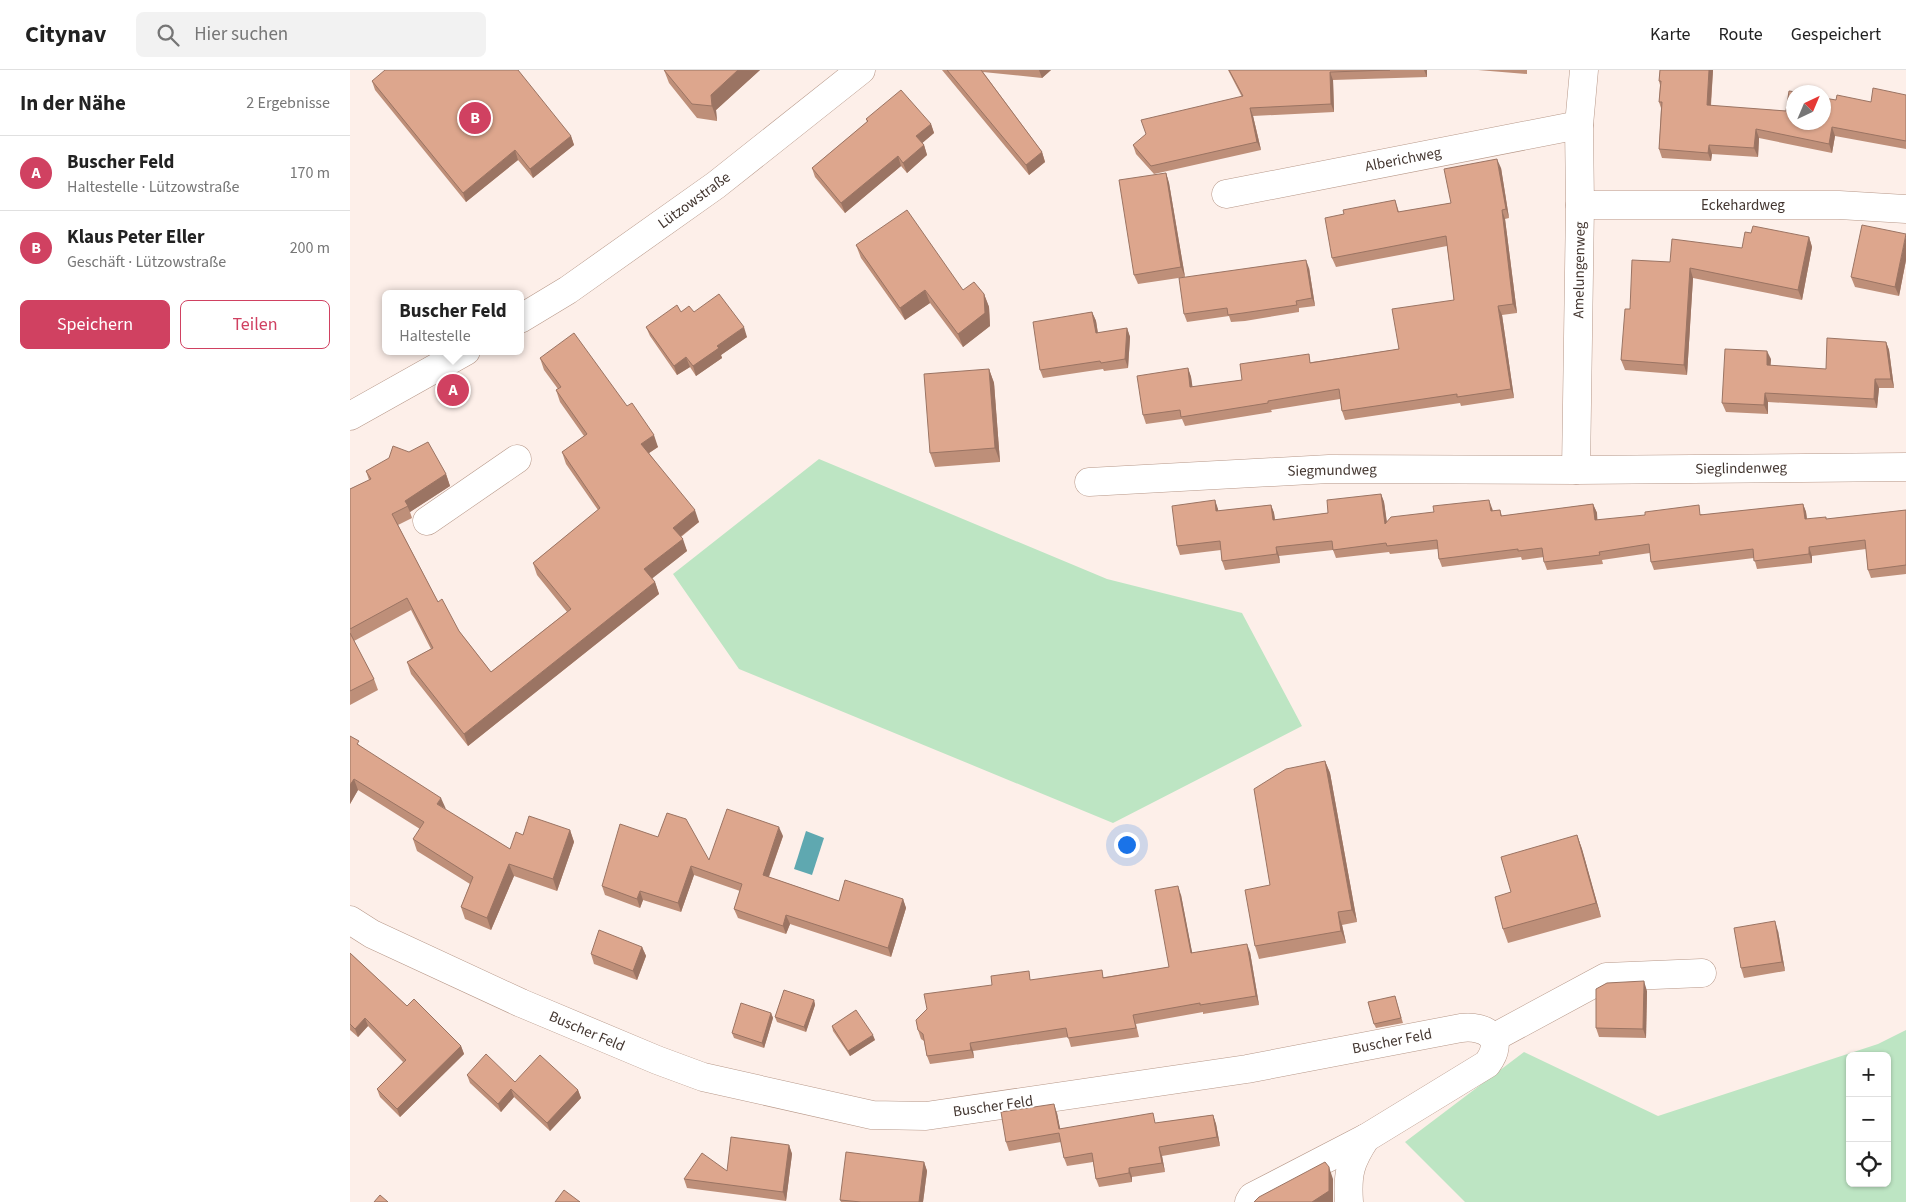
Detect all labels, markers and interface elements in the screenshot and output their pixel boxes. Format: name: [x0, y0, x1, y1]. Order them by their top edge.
search box: [136, 12, 486, 57]
text: Citynav: [25, 17, 106, 52]
icon: search: [154, 21, 182, 49]
text: Hier suchen: [194, 21, 288, 48]
text: Karte: [1650, 22, 1690, 47]
text: Route: [1718, 22, 1763, 47]
text: Gespeichert: [1791, 22, 1881, 47]
north arrow: [1786, 85, 1831, 130]
text: In der Nähe: [20, 88, 126, 118]
text: 2 Ergebnisse: [246, 92, 330, 114]
pin: B: [459, 99, 491, 137]
street label: Alberichweg: [1363, 142, 1443, 177]
text: Buscher Feld: [67, 149, 174, 176]
text: A: [31, 162, 41, 184]
text: 170 m: [290, 162, 330, 184]
street label: Lützowstraße: [654, 167, 735, 234]
text: Haltestelle · Lützowstraße: [67, 176, 239, 198]
street label: Eckehardweg: [1701, 195, 1785, 216]
street label: Amelungenweg: [1568, 221, 1591, 319]
text: Klaus Peter Eller: [67, 224, 205, 251]
text: B: [31, 237, 41, 259]
text: 200 m: [290, 237, 330, 259]
text: Geschäft · Lützowstraße: [67, 251, 226, 273]
popup: [382, 290, 524, 355]
text: Buscher Feld: [399, 298, 507, 325]
button: Speichern: [20, 300, 170, 349]
button: Teilen: [180, 300, 330, 349]
text: Haltestelle: [399, 325, 471, 347]
pin: A: [437, 371, 469, 409]
street label: Sieglindenweg: [1695, 457, 1788, 480]
street label: Siegmundweg: [1287, 459, 1377, 482]
your location: [1114, 832, 1140, 858]
street label: Buscher Feld: [546, 1006, 628, 1057]
street label: Buscher Feld: [1350, 1023, 1434, 1059]
map controls: [1846, 1052, 1891, 1187]
button: +: [1846, 1052, 1891, 1097]
street label: Buscher Feld: [952, 1090, 1034, 1123]
button: −: [1846, 1097, 1891, 1142]
button: locate: [1846, 1142, 1891, 1187]

